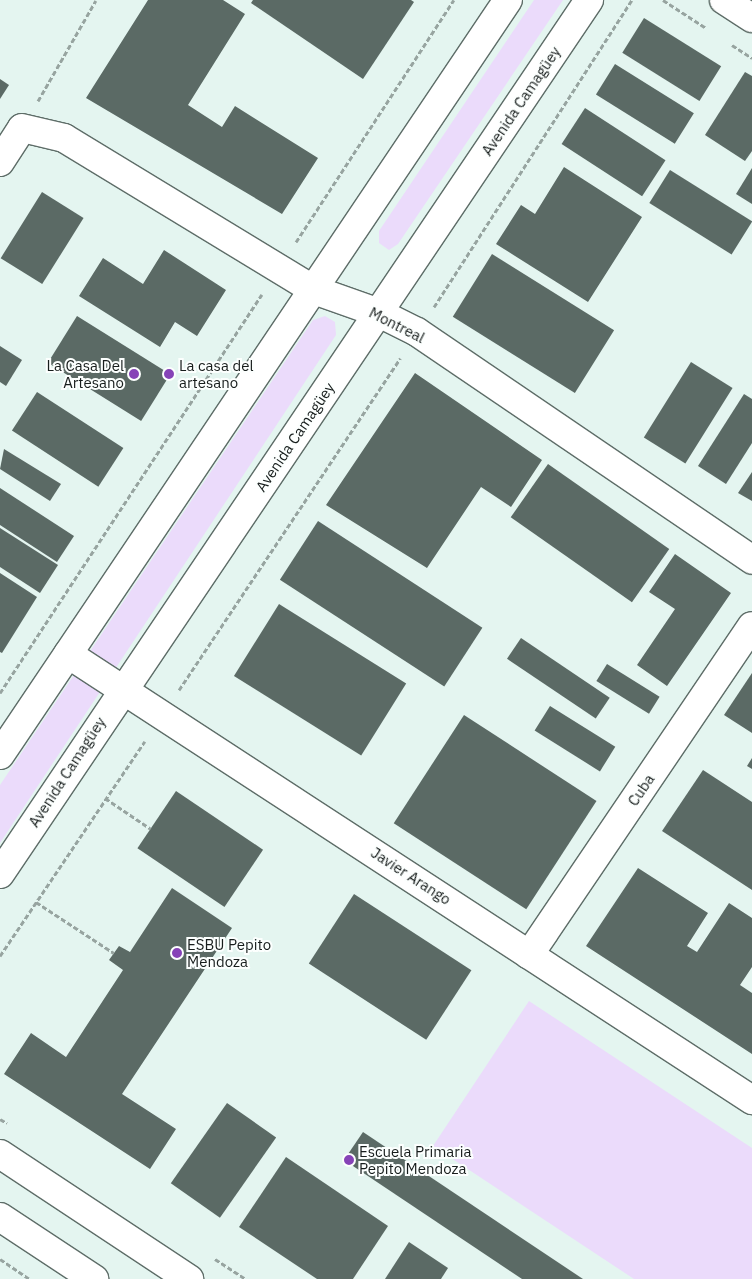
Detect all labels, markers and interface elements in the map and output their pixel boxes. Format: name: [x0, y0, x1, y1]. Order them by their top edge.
street label: Avenida Camagüey: [478, 43, 564, 159]
street label: Montreal: [366, 303, 428, 347]
place label: La Casa Del Artesano: [46, 356, 124, 391]
place label: La casa del artesano: [179, 356, 253, 391]
marker: La Casa Del Artesano: [128, 368, 140, 380]
marker: La casa del artesano: [163, 368, 175, 380]
street label: Avenida Camagüey: [252, 379, 338, 495]
street label: Avenida Camagüey: [25, 714, 109, 830]
street label: Cuba: [624, 771, 658, 809]
street label: Javier Arango: [368, 843, 454, 909]
place label: ESBU Pepito Mendoza: [187, 935, 271, 970]
marker: ESBU Pepito Mendoza: [171, 947, 183, 959]
place label: Escuela Primaria Pepito Mendoza: [359, 1142, 472, 1177]
marker: Escuela Primaria Pepito Mendoza: [343, 1154, 355, 1166]

